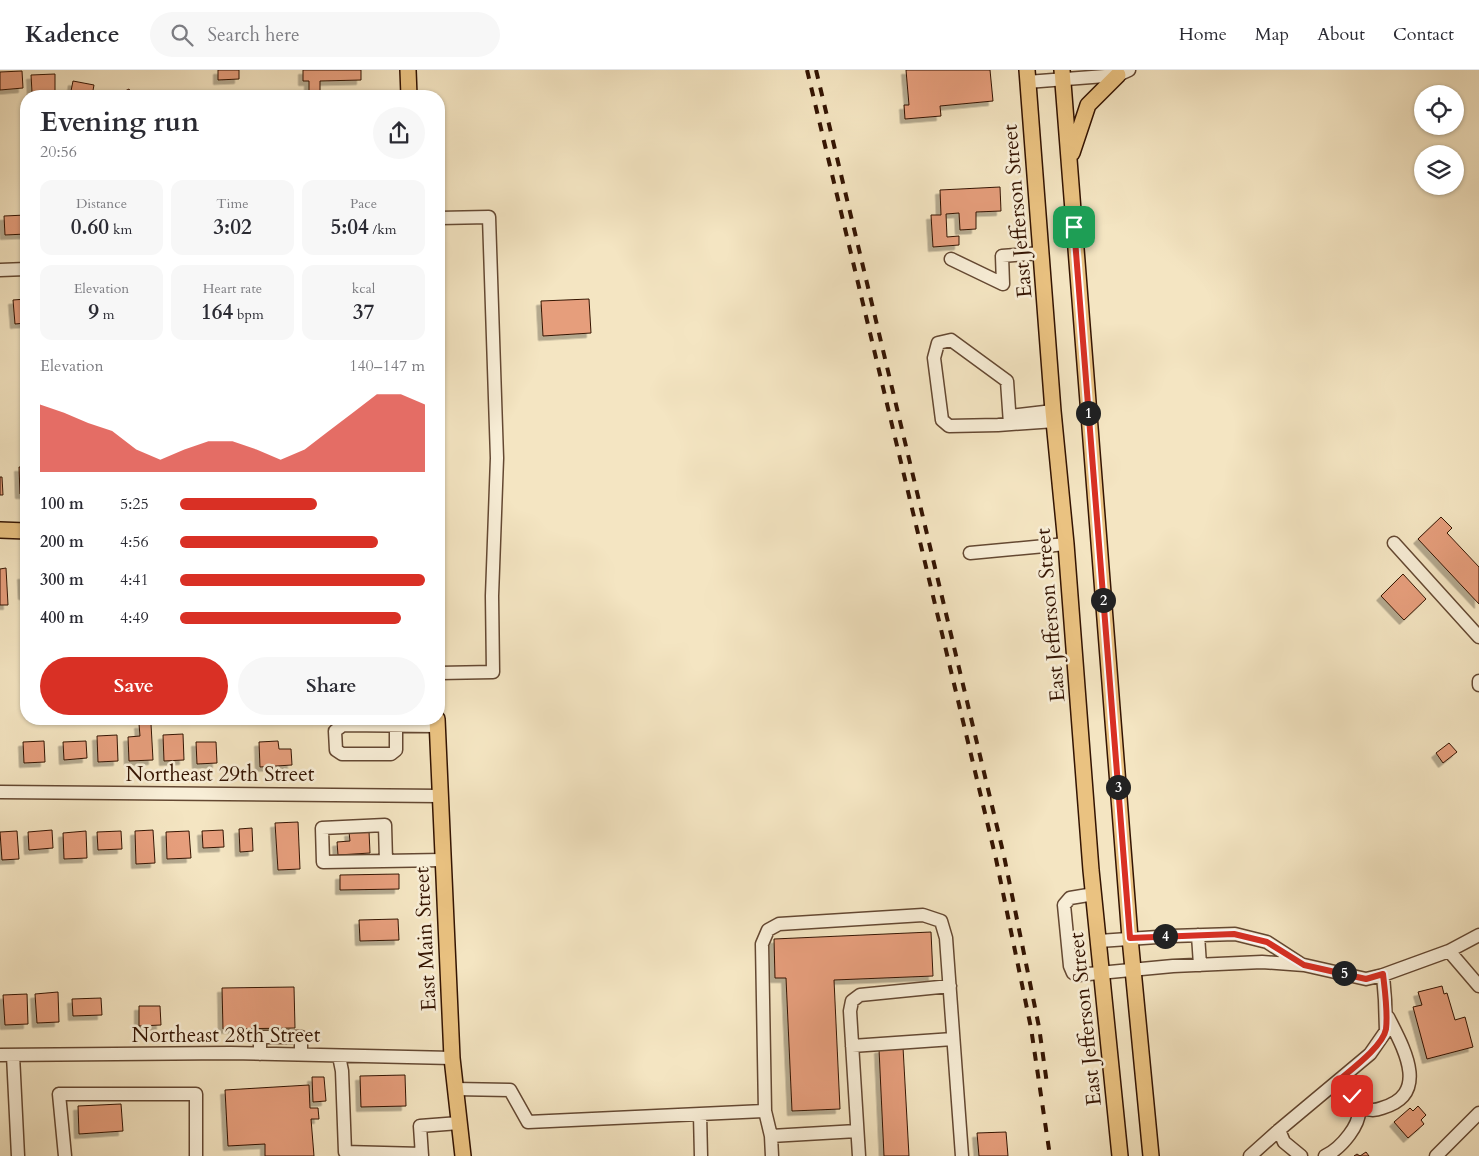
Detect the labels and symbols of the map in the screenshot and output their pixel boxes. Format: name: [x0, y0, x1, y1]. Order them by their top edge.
street label: East Jefferson Street: [995, 123, 1040, 299]
pin: [1053, 206, 1095, 248]
pin: 1: [1076, 400, 1100, 426]
street label: East Jefferson Street: [1028, 527, 1073, 703]
pin: 2: [1090, 588, 1116, 612]
street label: Northeast 29th Street: [126, 760, 315, 789]
pin: 3: [1106, 774, 1130, 800]
street label: East Main Street: [407, 866, 444, 1012]
pin: 4: [1152, 924, 1178, 948]
street label: East Jefferson Street: [1062, 930, 1109, 1107]
pin: 5: [1332, 960, 1356, 986]
street label: Northeast 28th Street: [132, 1021, 321, 1050]
pin: [1331, 1075, 1373, 1117]

